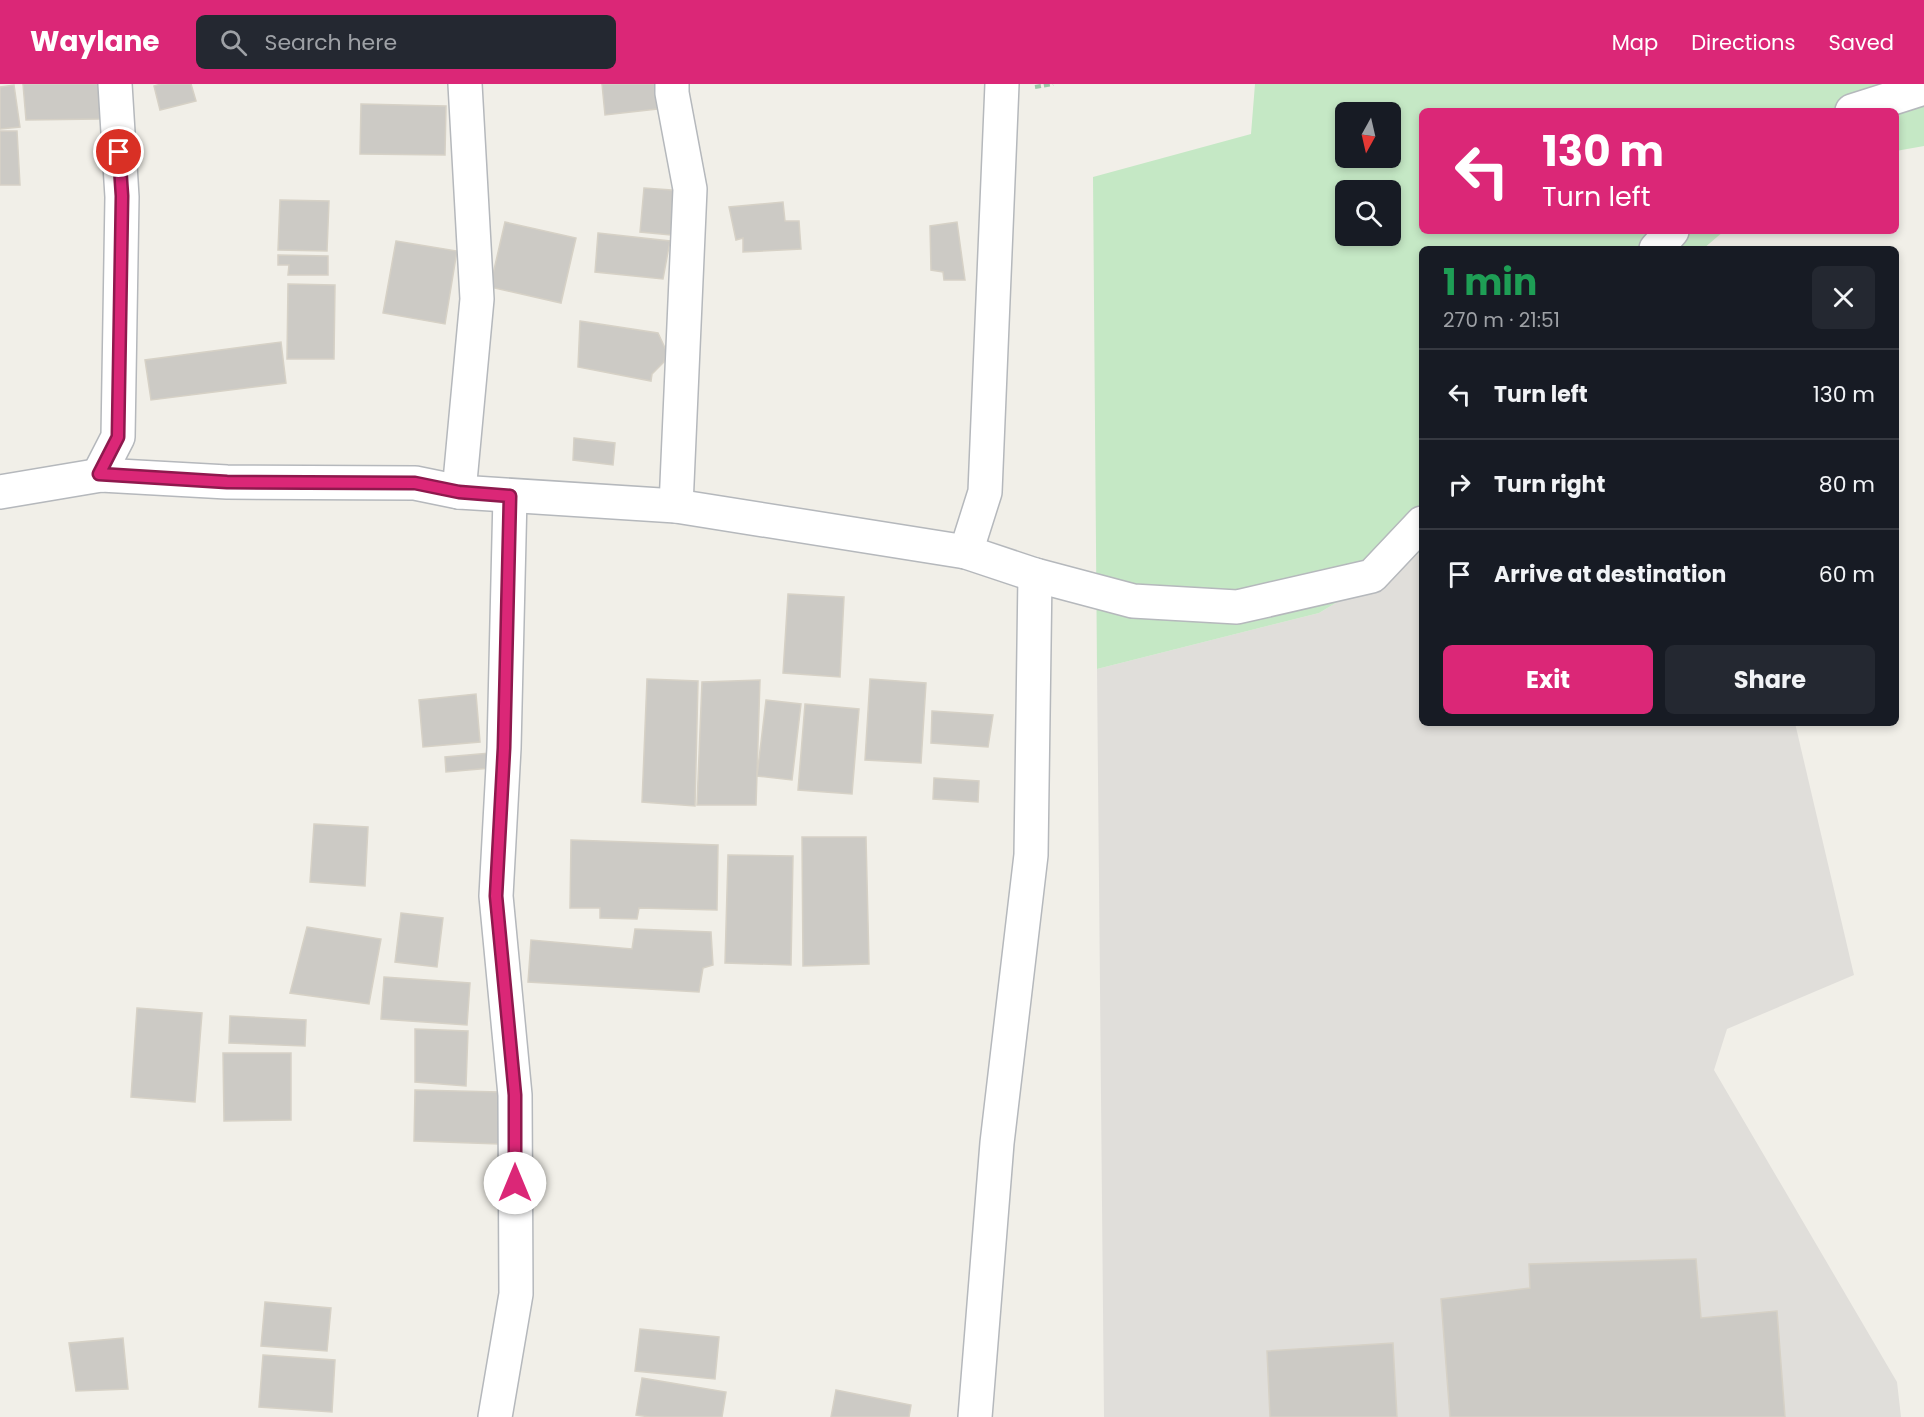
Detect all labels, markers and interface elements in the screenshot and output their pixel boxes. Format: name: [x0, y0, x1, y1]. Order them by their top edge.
search box: [196, 15, 616, 69]
text: Waylane: [30, 22, 160, 61]
icon: search: [217, 26, 250, 59]
text: Search here: [265, 27, 397, 58]
text: Map: [1612, 28, 1658, 57]
text: Directions: [1691, 28, 1795, 57]
text: Saved: [1828, 28, 1894, 57]
north arrow: [1335, 102, 1401, 168]
map controls: [1335, 102, 1401, 246]
text: 130 m: [1542, 122, 1664, 181]
pin: [93, 126, 144, 177]
icon: left: [1443, 132, 1521, 210]
icon: arrive: [102, 135, 135, 168]
text: Turn left: [1542, 178, 1651, 215]
button: search: [1335, 180, 1401, 246]
text: 1 min: [1443, 257, 1537, 308]
button: close: [1812, 266, 1875, 329]
text: 270 m · 21:51: [1443, 306, 1560, 334]
icon: left: [1443, 378, 1476, 411]
text: Turn left: [1494, 379, 1588, 410]
text: 130 m: [1813, 379, 1875, 410]
icon: right: [1443, 468, 1476, 501]
text: Turn right: [1494, 469, 1605, 500]
text: 80 m: [1819, 469, 1875, 500]
icon: arrive: [1443, 558, 1476, 591]
text: Arrive at destination: [1494, 559, 1726, 590]
text: 60 m: [1819, 559, 1875, 590]
button: Exit: [1443, 645, 1653, 714]
button: Share: [1665, 645, 1875, 714]
position arrow: [483, 1151, 547, 1215]

